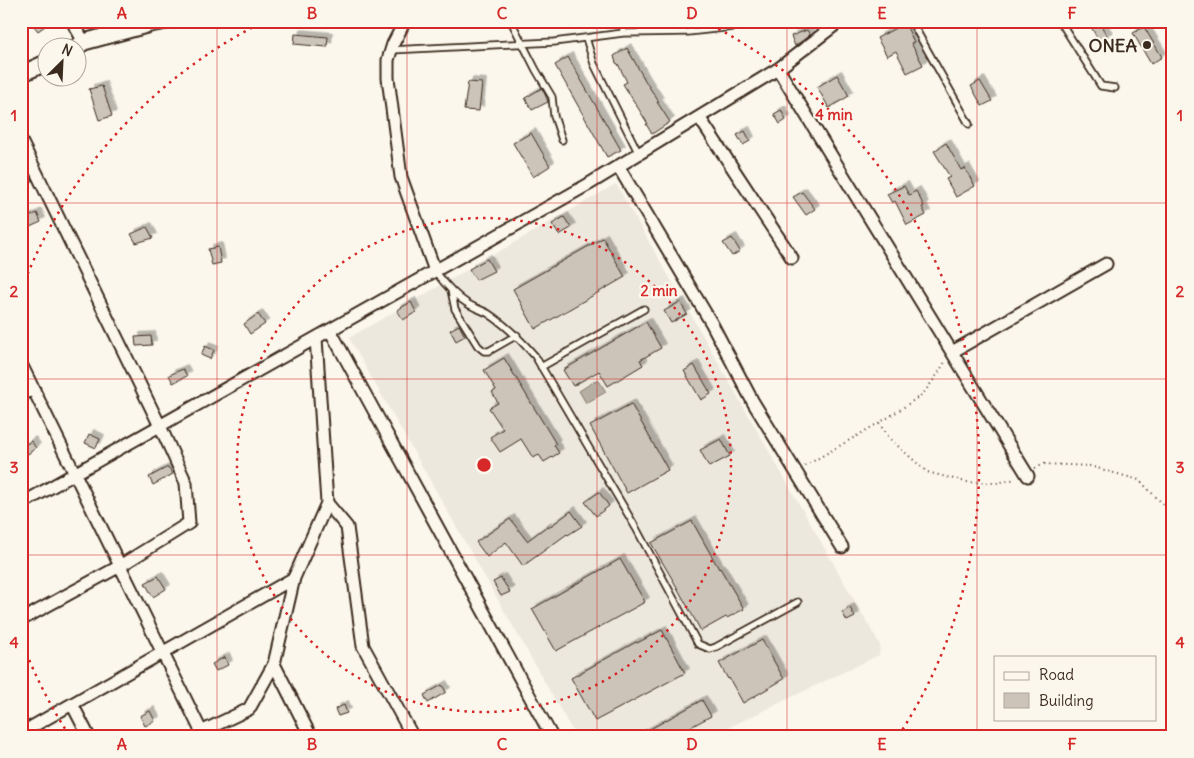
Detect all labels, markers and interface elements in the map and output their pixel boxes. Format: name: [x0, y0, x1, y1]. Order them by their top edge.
text: A: [117, 3, 127, 23]
text: B: [307, 3, 318, 23]
text: C: [497, 3, 508, 23]
text: D: [686, 3, 698, 23]
text: E: [877, 3, 887, 23]
text: F: [1067, 3, 1077, 23]
place label: ONEA: [1088, 34, 1137, 57]
north arrow: [38, 38, 88, 88]
marker: ONEA: [1141, 39, 1153, 51]
text: N: [59, 40, 75, 60]
text: 1: [11, 105, 17, 125]
text: 4 min: [815, 105, 853, 124]
text: 1: [1177, 105, 1183, 125]
text: 2: [10, 281, 19, 301]
text: 2 min: [641, 281, 678, 300]
text: 2: [1176, 281, 1185, 301]
centre of rings: [475, 456, 493, 474]
text: 3: [9, 457, 19, 477]
text: 3: [1175, 457, 1185, 477]
text: 4: [9, 632, 19, 652]
text: 4: [1175, 632, 1185, 652]
legend: [994, 656, 1156, 720]
text: Road: [1039, 665, 1074, 684]
text: Building: [1039, 691, 1094, 710]
text: A: [117, 734, 127, 754]
text: B: [307, 734, 318, 754]
text: C: [497, 734, 508, 754]
text: D: [686, 734, 698, 754]
text: E: [877, 734, 887, 754]
text: F: [1067, 734, 1077, 754]

